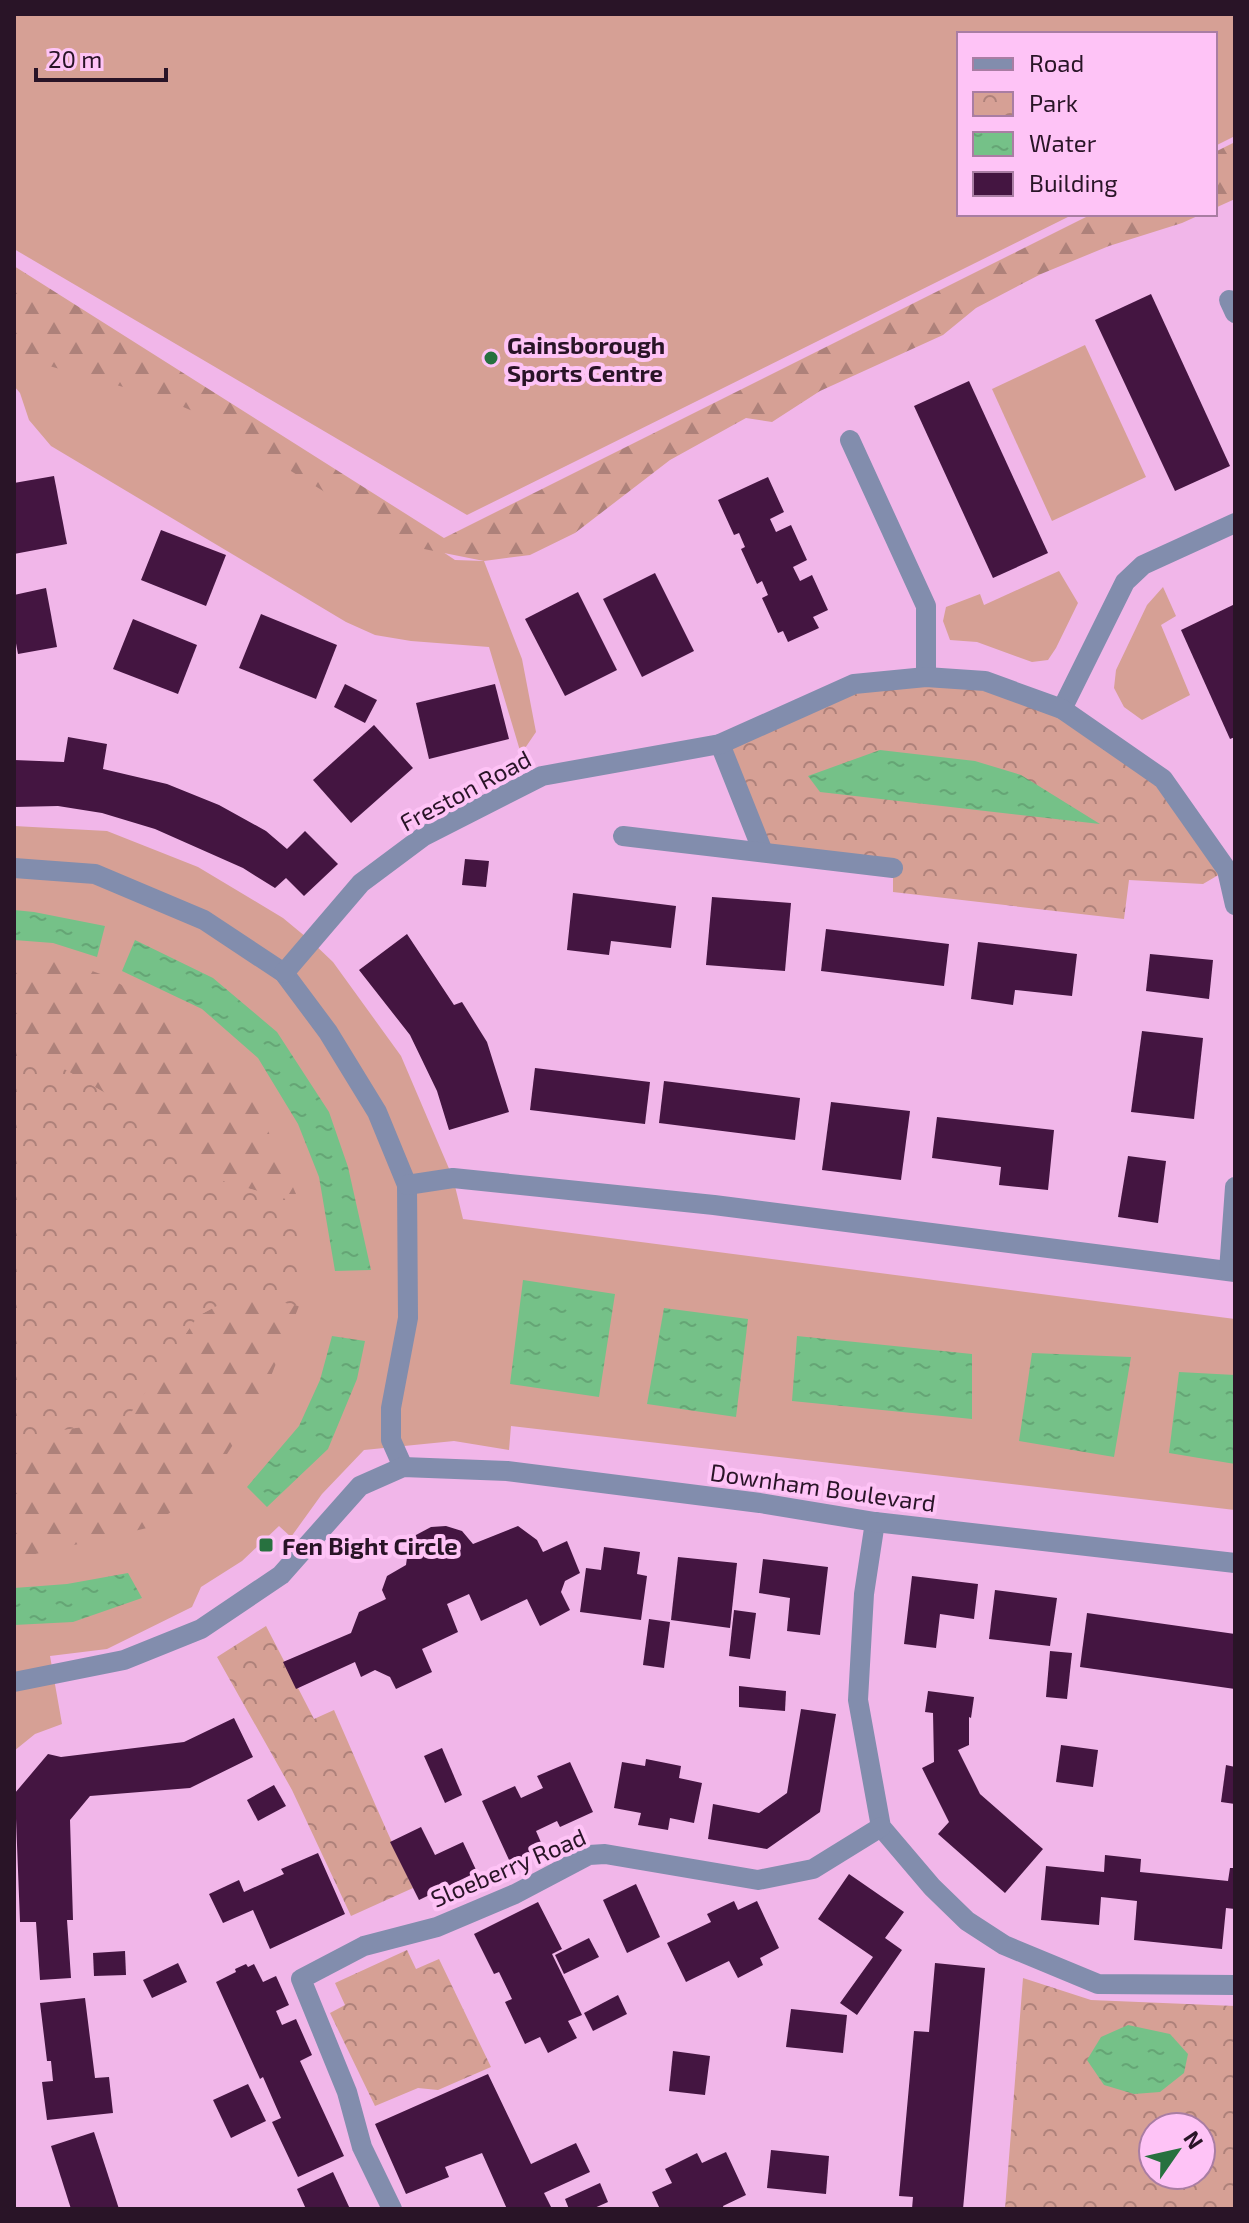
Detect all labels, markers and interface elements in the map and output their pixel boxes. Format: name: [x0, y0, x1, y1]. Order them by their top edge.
scale bar: [36, 32, 166, 82]
legend: [957, 32, 1217, 216]
text: 20 m: [48, 44, 102, 73]
text: Road: [1029, 48, 1084, 77]
text: Park: [1029, 88, 1078, 117]
text: Water: [1029, 128, 1097, 157]
text: Building: [1029, 168, 1118, 197]
place label: Gainsborough Sports Centre: [507, 330, 665, 387]
marker: Gainsborough Sports Centre: [482, 349, 500, 367]
street label: Freston Road: [395, 743, 535, 837]
street label: Downham Boulevard: [708, 1457, 938, 1517]
place label: Fen Bight Circle: [282, 1531, 458, 1560]
marker: Fen Bight Circle: [257, 1536, 275, 1554]
street label: Sloeberry Road: [426, 1821, 590, 1913]
north arrow: [1137, 2111, 1217, 2191]
text: N: [1179, 2125, 1210, 2153]

